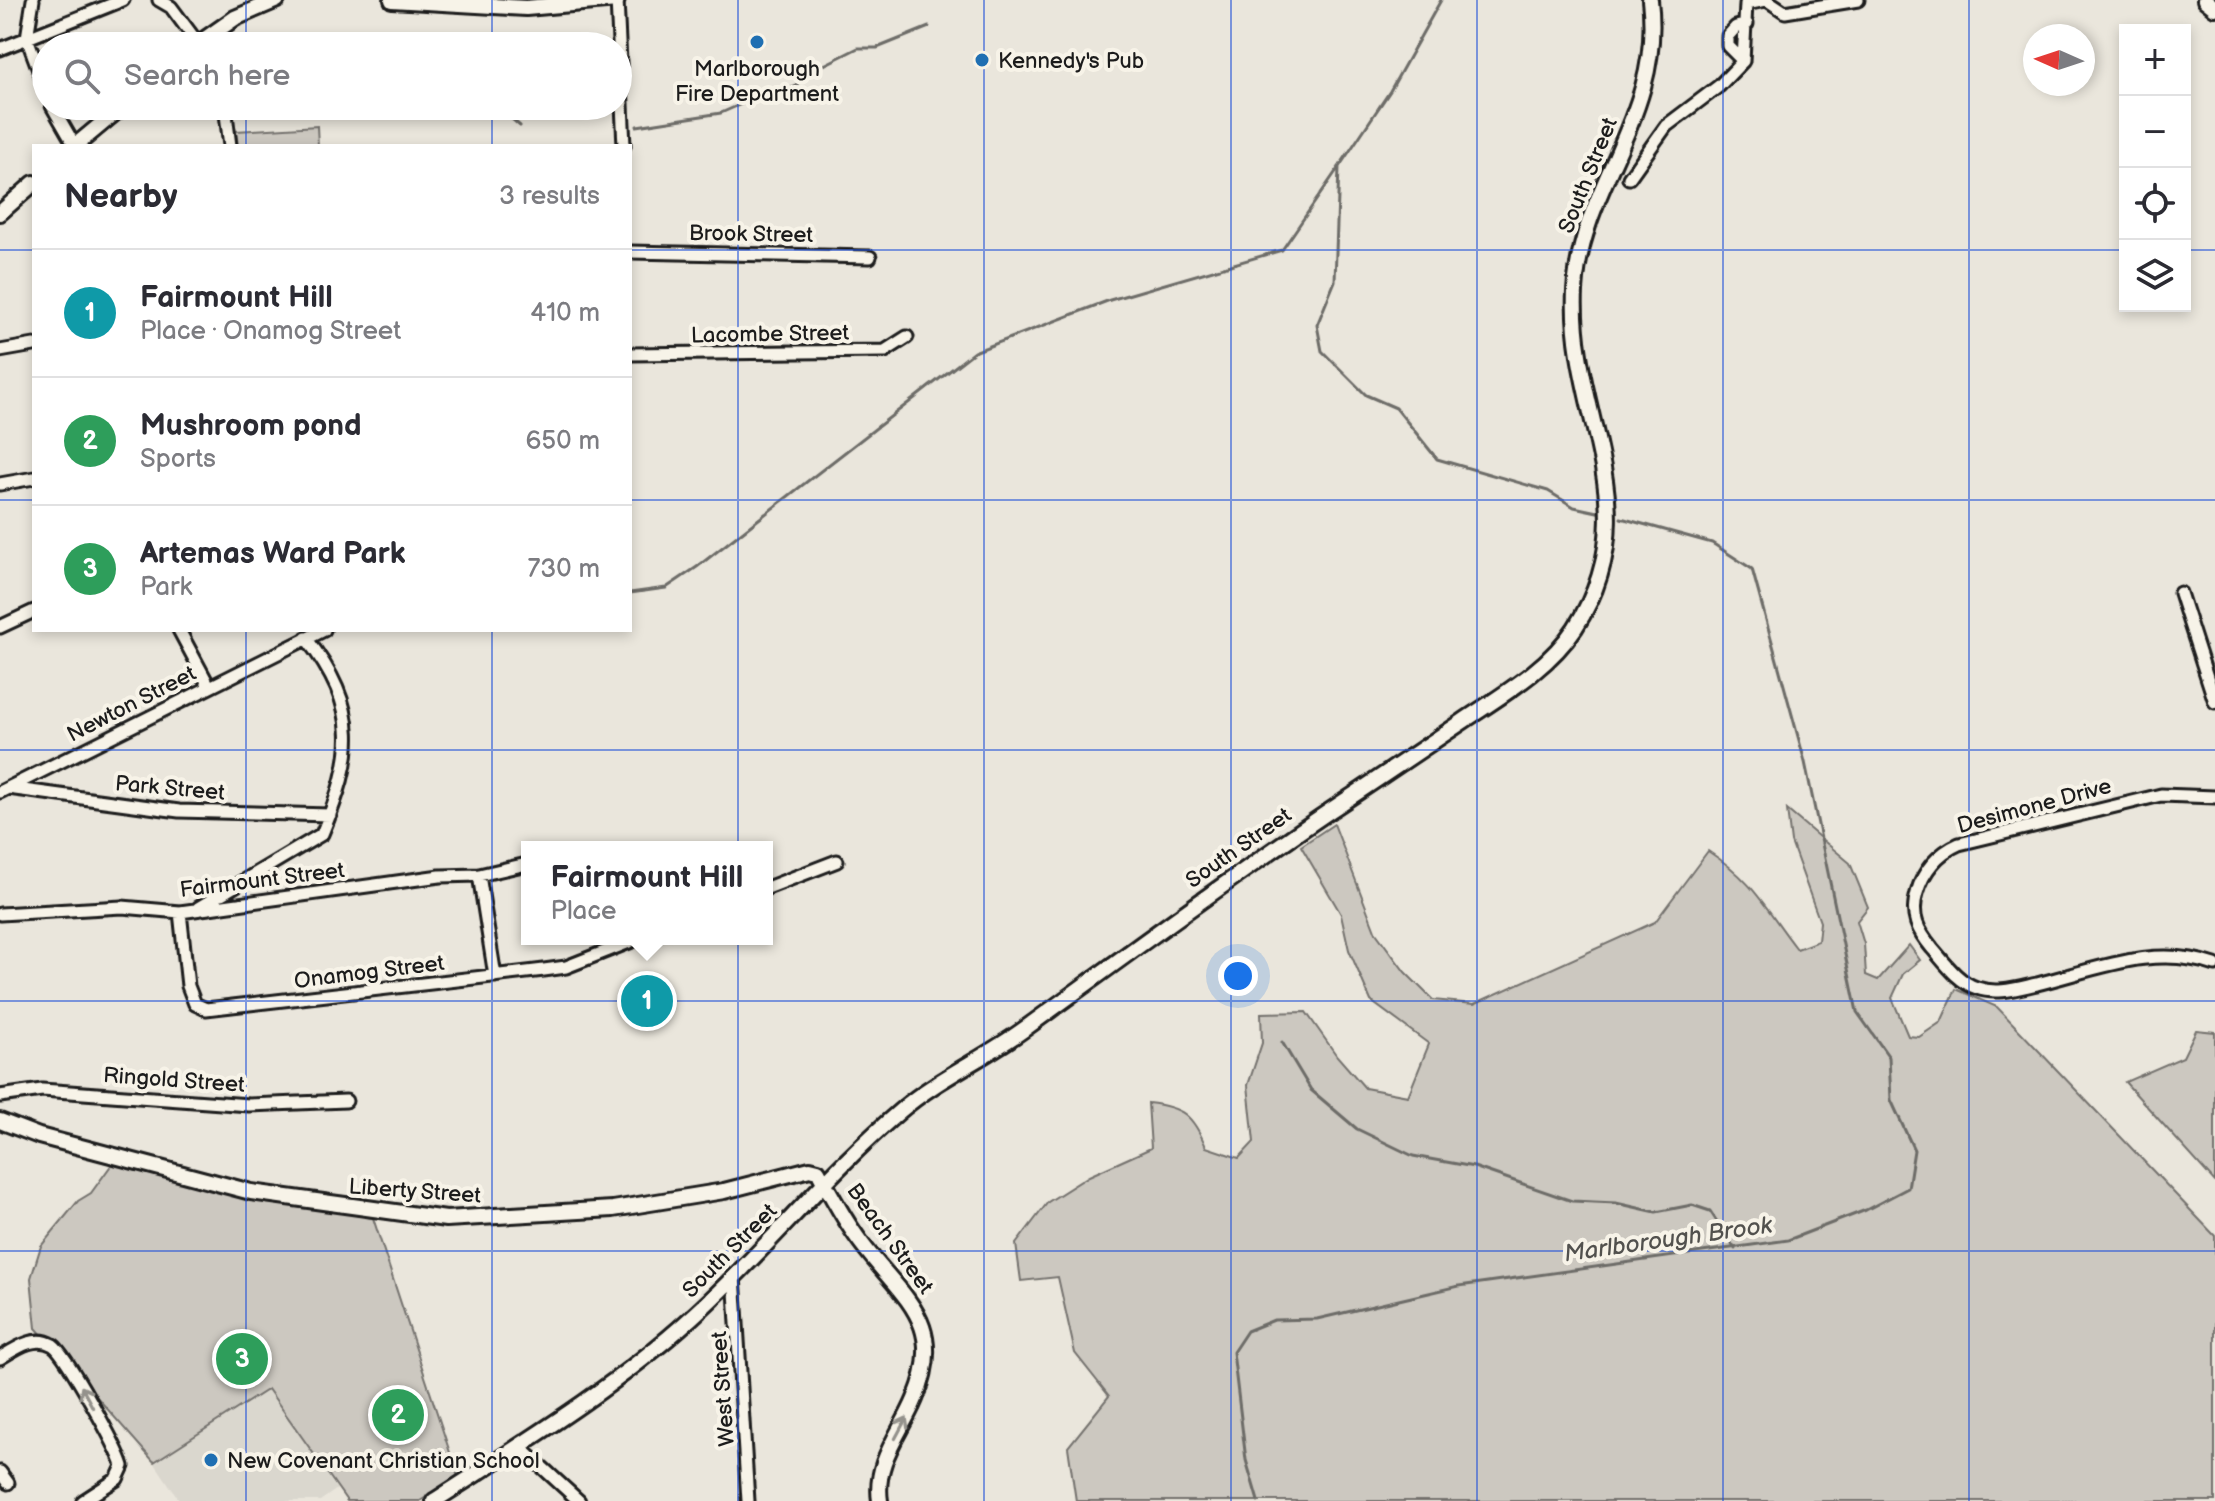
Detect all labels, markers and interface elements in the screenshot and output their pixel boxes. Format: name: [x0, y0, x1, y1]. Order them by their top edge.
north arrow: [2023, 24, 2095, 96]
map controls: [2119, 24, 2191, 312]
button: +: [2119, 24, 2191, 96]
search box: [32, 32, 632, 120]
marker: Marlborough Fire Department: [748, 33, 766, 51]
place label: Kennedy's Pub: [998, 48, 1144, 75]
marker: Kennedy's Pub: [973, 51, 991, 69]
icon: search: [60, 54, 104, 98]
place label: Marlborough Fire Department: [675, 56, 839, 108]
text: Search here: [124, 58, 290, 94]
button: −: [2119, 96, 2191, 168]
street label: South Street: [1553, 113, 1624, 237]
button: locate: [2119, 168, 2191, 240]
text: Nearby: [64, 176, 178, 217]
text: 3 results: [499, 181, 600, 212]
street label: Brook Street: [689, 220, 814, 249]
button: layers: [2119, 240, 2191, 312]
text: Fairmount Hill: [140, 280, 333, 316]
text: 1: [85, 298, 95, 329]
text: 410 m: [530, 298, 600, 329]
text: Place · Onamog Street: [140, 316, 401, 347]
street label: Lacombe Street: [691, 320, 850, 349]
text: Mushroom pond: [140, 408, 362, 444]
text: 2: [82, 426, 98, 457]
text: 650 m: [525, 426, 600, 457]
text: Sports: [140, 444, 216, 475]
text: Artemas Ward Park: [140, 536, 405, 572]
text: 3: [82, 554, 98, 585]
text: 730 m: [527, 554, 600, 585]
text: Park: [140, 572, 192, 603]
street label: Newton Street: [63, 660, 201, 748]
street label: Park Street: [114, 770, 226, 807]
street label: Desimone Drive: [1954, 773, 2114, 840]
street label: South Street: [1181, 802, 1297, 894]
popup: [521, 841, 773, 945]
street label: Fairmount Street: [178, 857, 346, 904]
text: Fairmount Hill: [551, 860, 743, 896]
text: Place: [551, 896, 617, 927]
street label: Onamog Street: [293, 950, 446, 995]
your location: [1218, 956, 1258, 996]
pin: 1: [621, 971, 673, 1031]
street label: Ringold Street: [102, 1062, 246, 1099]
street label: Liberty Street: [348, 1173, 482, 1210]
street label: Beach Street: [841, 1178, 939, 1300]
street label: South Street: [677, 1198, 783, 1304]
water label: Marlborough Brook: [1562, 1210, 1775, 1268]
pin: 3: [216, 1329, 268, 1389]
street label: West Street: [706, 1330, 741, 1447]
pin: 2: [372, 1385, 424, 1445]
one-way arrow: [78, 1386, 94, 1410]
one-way arrow: [893, 1416, 909, 1440]
place label: New Covenant Christian School: [227, 1448, 540, 1475]
marker: New Covenant Christian School: [202, 1451, 220, 1469]

